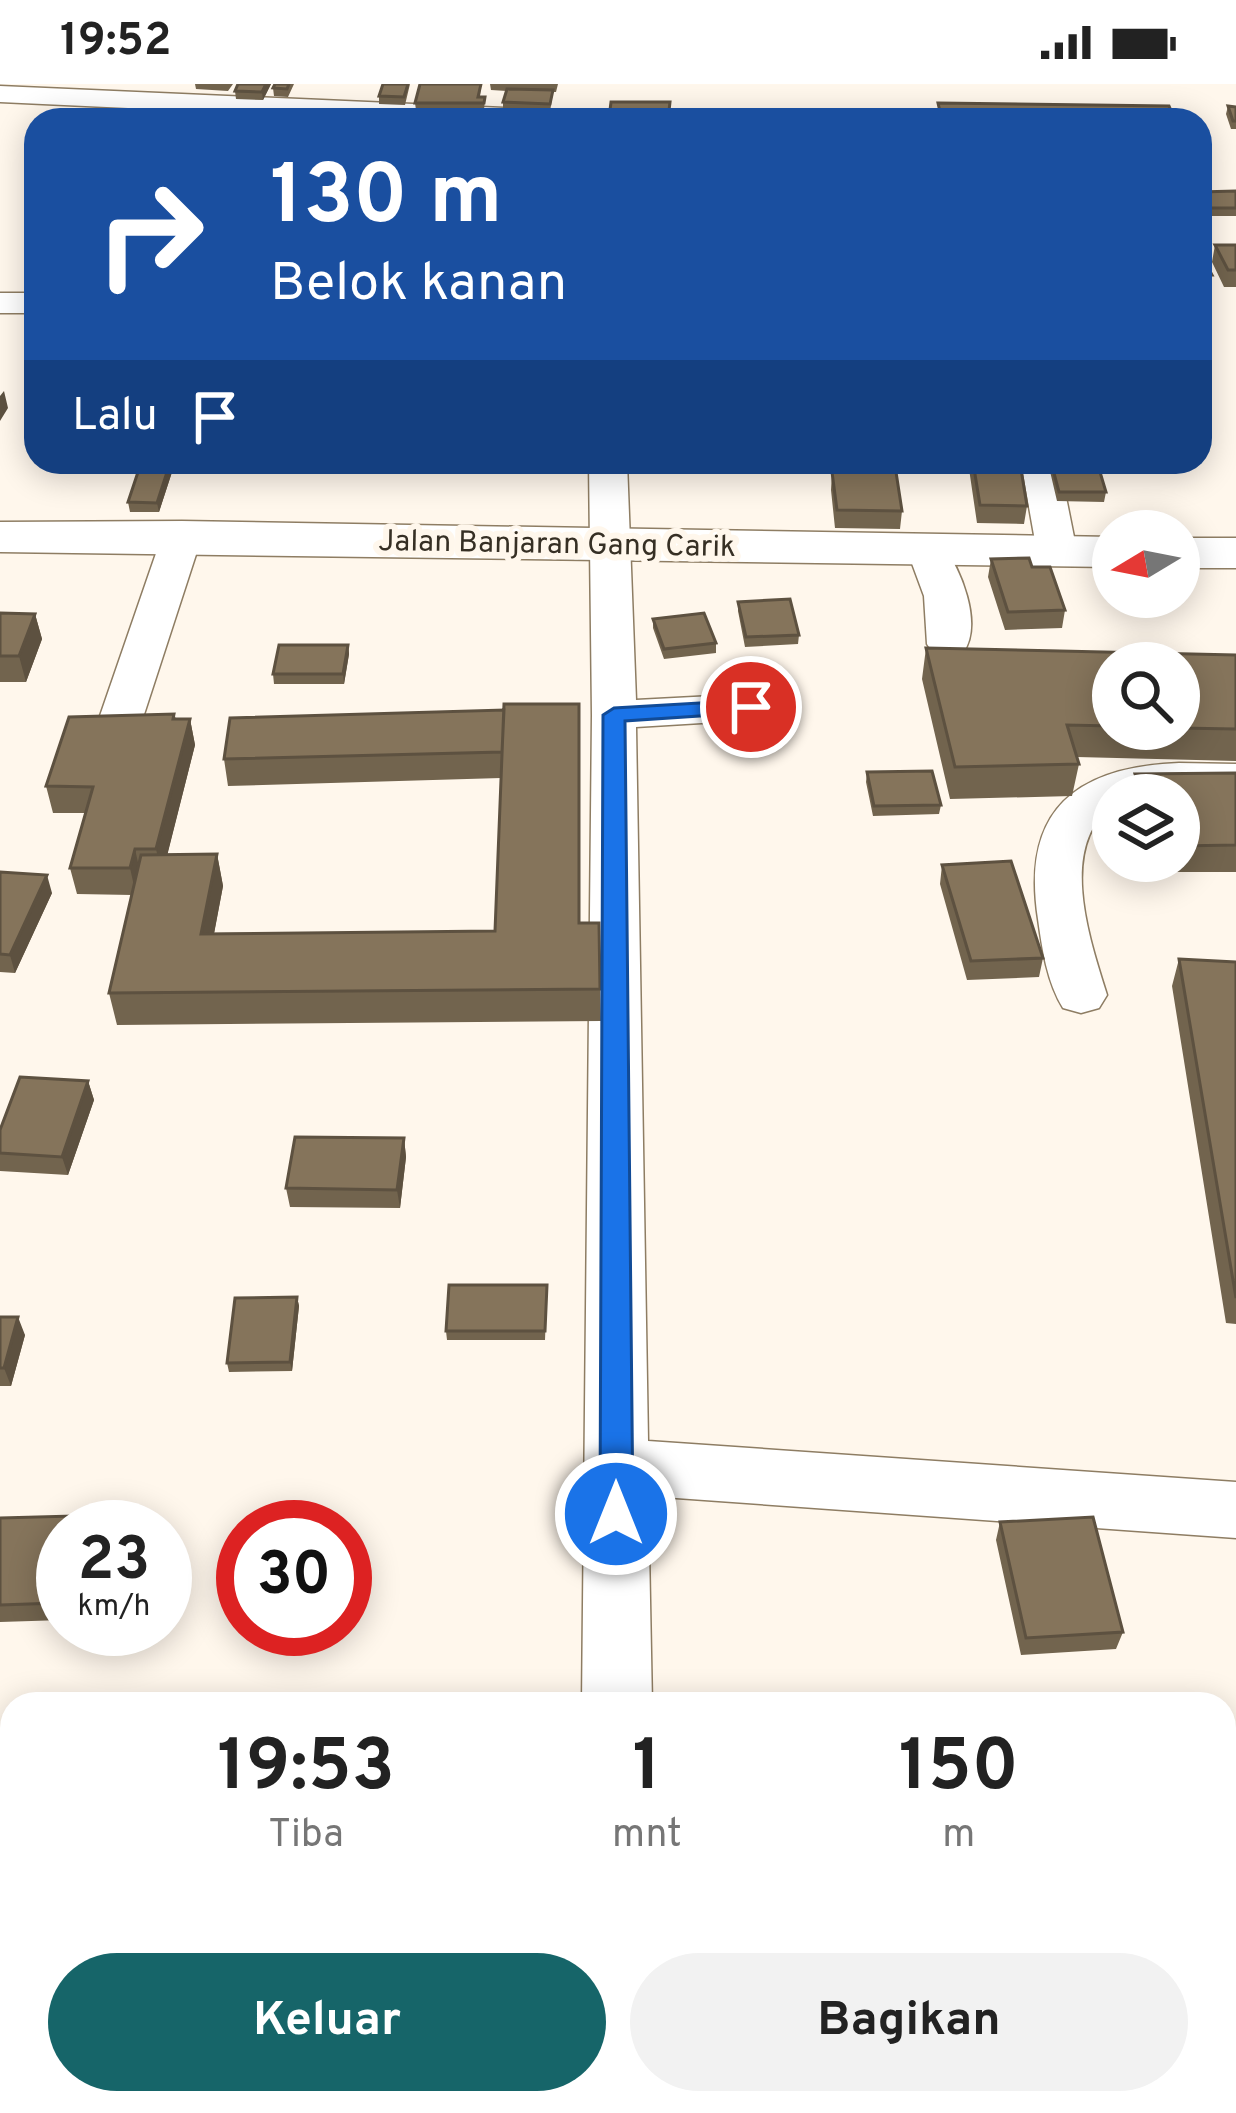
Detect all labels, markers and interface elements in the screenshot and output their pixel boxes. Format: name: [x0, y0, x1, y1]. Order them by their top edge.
text: 19:52: [60, 14, 172, 71]
text: 130 m: [270, 147, 502, 253]
icon: right: [72, 156, 228, 312]
text: Belok kanan: [270, 251, 567, 320]
icon: arrive: [182, 384, 248, 450]
text: Lalu: [72, 389, 158, 446]
north arrow: [1092, 510, 1200, 618]
map controls: [1092, 510, 1200, 882]
street label: Jalan Banjaran Gang Carik: [378, 524, 736, 567]
button: search: [1092, 642, 1200, 750]
pin: [700, 656, 802, 758]
icon: arrive: [718, 674, 784, 740]
button: layers: [1092, 774, 1200, 882]
position arrow: [553, 1451, 679, 1577]
speed limit sign: 30: [216, 1500, 372, 1656]
text: 23: [78, 1525, 150, 1601]
text: km/h: [78, 1589, 150, 1626]
text: 19:53: [217, 1724, 395, 1816]
text: 1: [632, 1724, 661, 1816]
text: 150: [899, 1724, 1019, 1816]
text: Tiba: [268, 1812, 344, 1861]
text: mnt: [612, 1812, 682, 1861]
text: m: [942, 1812, 975, 1861]
button: Keluar: [48, 1953, 606, 2091]
button: Bagikan: [630, 1953, 1188, 2091]

